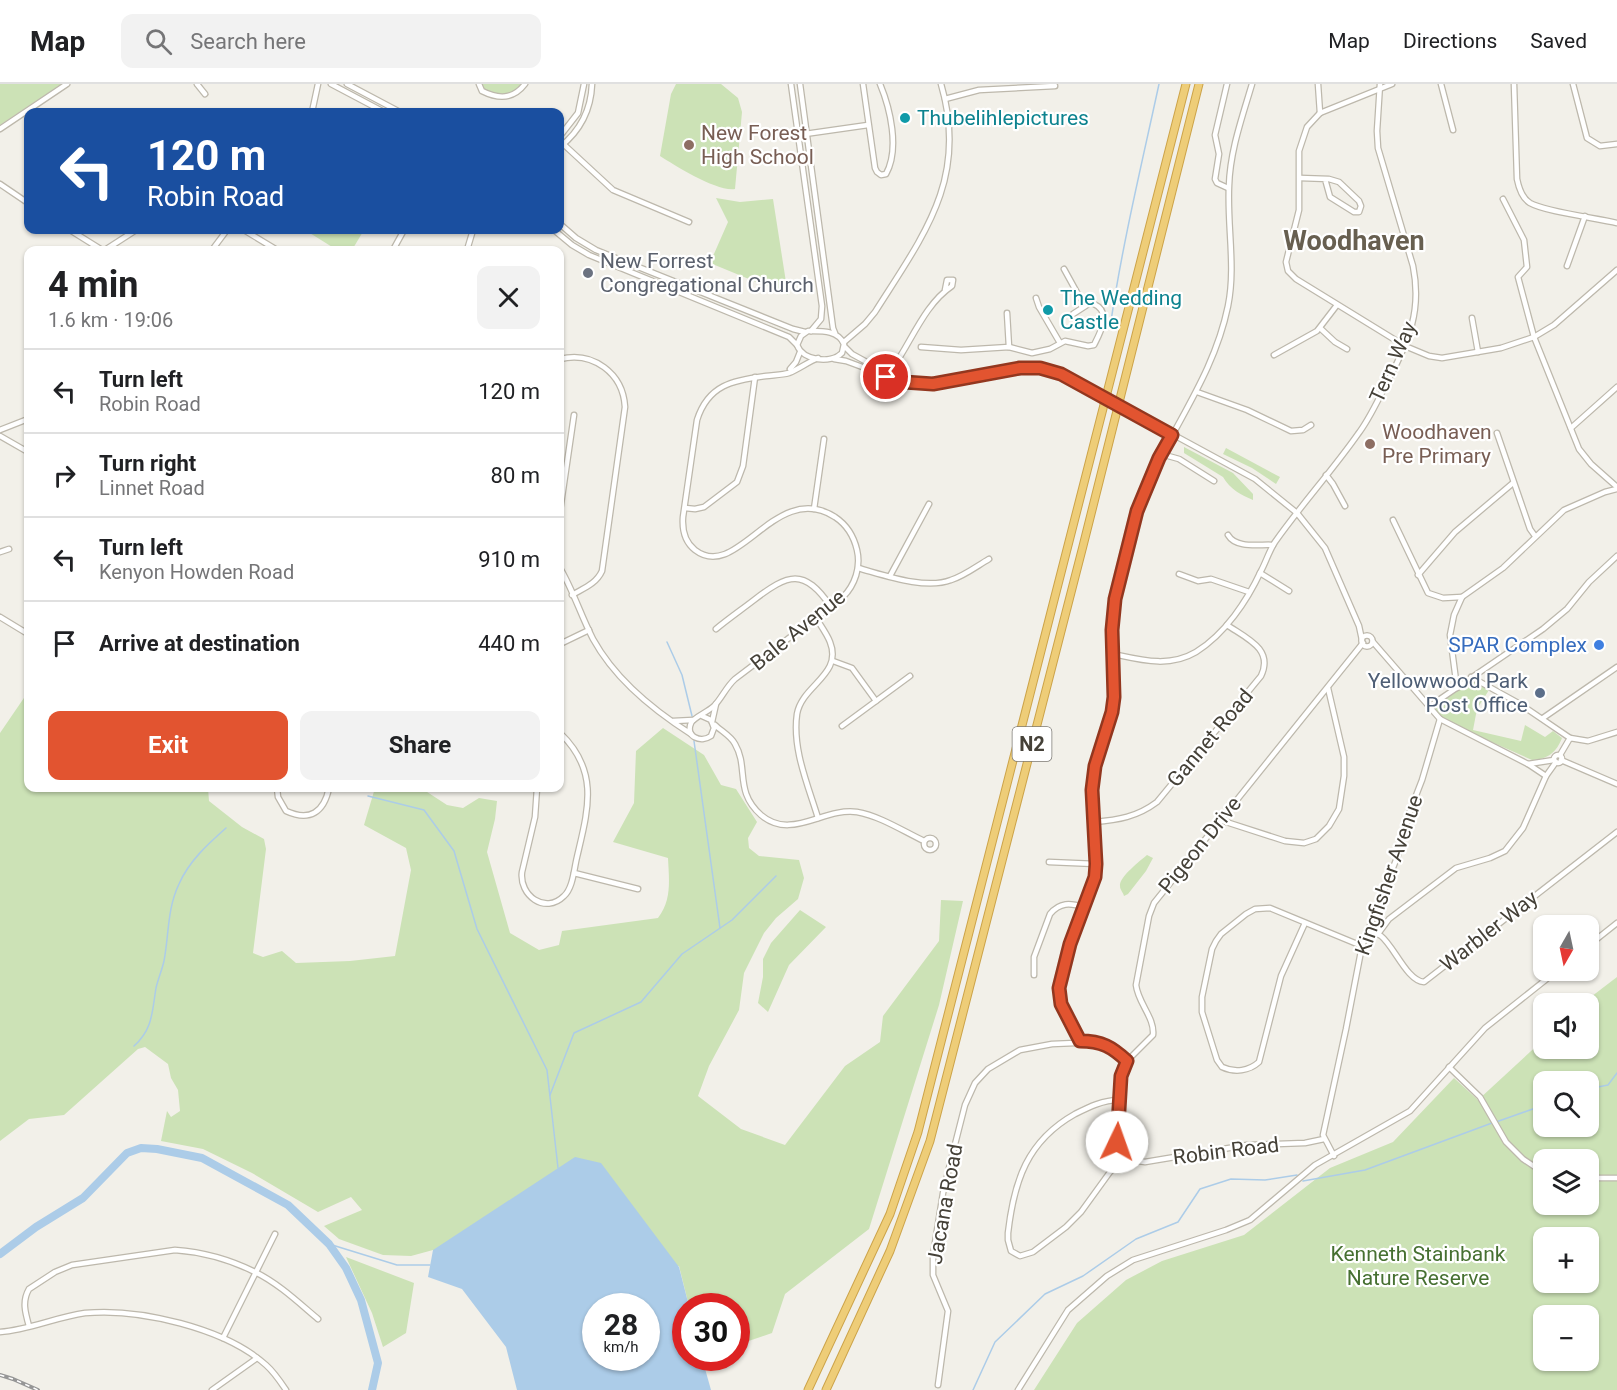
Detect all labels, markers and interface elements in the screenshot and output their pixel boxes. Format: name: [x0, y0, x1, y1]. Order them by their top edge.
search box: [121, 14, 541, 68]
text: Map: [30, 25, 85, 58]
icon: search: [142, 25, 175, 58]
text: Search here: [190, 29, 306, 54]
text: Map: [1328, 29, 1370, 53]
text: Directions: [1403, 29, 1497, 53]
text: Saved: [1530, 29, 1587, 53]
place label: Thubelihlepictures: [917, 106, 1089, 130]
marker: Thubelihlepictures: [898, 111, 912, 125]
place label: New Forest High School: [701, 121, 814, 169]
text: 120 m: [147, 131, 266, 180]
icon: left: [48, 132, 126, 210]
marker: New Forest High School: [682, 138, 696, 152]
text: Robin Road: [147, 181, 284, 213]
district label: Woodhaven: [1283, 225, 1425, 257]
place label: New Forrest Congregational Church: [600, 249, 814, 297]
text: 4 min: [48, 264, 139, 306]
button: close: [477, 266, 540, 329]
marker: New Forrest Congregational Church: [581, 266, 595, 280]
place label: The Wedding Castle: [1060, 286, 1182, 334]
marker: The Wedding Castle: [1041, 303, 1055, 317]
text: 1.6 km · 19:06: [48, 308, 173, 332]
street label: Tern Way: [1365, 318, 1421, 406]
pin: [860, 351, 911, 402]
icon: arrive: [869, 360, 902, 393]
text: Turn left: [99, 367, 183, 392]
icon: left: [48, 375, 81, 408]
text: 120 m: [478, 379, 540, 404]
text: Robin Road: [99, 392, 201, 416]
place label: Woodhaven Pre Primary: [1382, 420, 1492, 468]
marker: Woodhaven Pre Primary: [1363, 437, 1377, 451]
text: Turn right: [99, 451, 196, 476]
icon: right: [48, 459, 81, 492]
text: 80 m: [491, 463, 540, 488]
text: Linnet Road: [99, 476, 205, 500]
text: Turn left: [99, 535, 183, 560]
icon: left: [48, 543, 81, 576]
text: 910 m: [478, 547, 540, 572]
text: Kenyon Howden Road: [99, 560, 294, 584]
street label: Bale Avenue: [746, 585, 850, 675]
icon: arrive: [48, 627, 81, 660]
text: Arrive at destination: [99, 631, 300, 656]
text: 440 m: [478, 631, 540, 656]
place label: SPAR Complex: [1448, 633, 1587, 657]
marker: SPAR Complex: [1592, 638, 1606, 652]
place label: Yellowwood Park Post Office: [1368, 669, 1528, 717]
street label: Gannet Road: [1162, 684, 1258, 792]
marker: Yellowwood Park Post Office: [1533, 686, 1547, 700]
button: Exit: [48, 711, 288, 780]
button: Share: [300, 711, 540, 780]
road number: N2: [1012, 727, 1052, 761]
street label: Pigeon Drive: [1154, 792, 1246, 898]
street label: Kingfisher Avenue: [1350, 792, 1428, 958]
street label: Warbler Way: [1436, 886, 1542, 976]
north arrow: [1533, 915, 1599, 981]
map controls: [1533, 915, 1599, 1371]
button: sound: [1533, 993, 1599, 1059]
button: search: [1533, 1071, 1599, 1137]
position arrow: [1085, 1110, 1149, 1174]
street label: Robin Road: [1172, 1133, 1280, 1169]
street label: Jacana Road: [923, 1142, 967, 1266]
button: layers: [1533, 1149, 1599, 1215]
button: +: [1533, 1227, 1599, 1293]
park label: Kenneth Stainbank Nature Reserve: [1331, 1242, 1506, 1290]
speed limit sign: 30: [672, 1293, 750, 1371]
button: −: [1533, 1305, 1599, 1371]
text: 28: [604, 1307, 638, 1342]
text: km/h: [603, 1338, 639, 1356]

